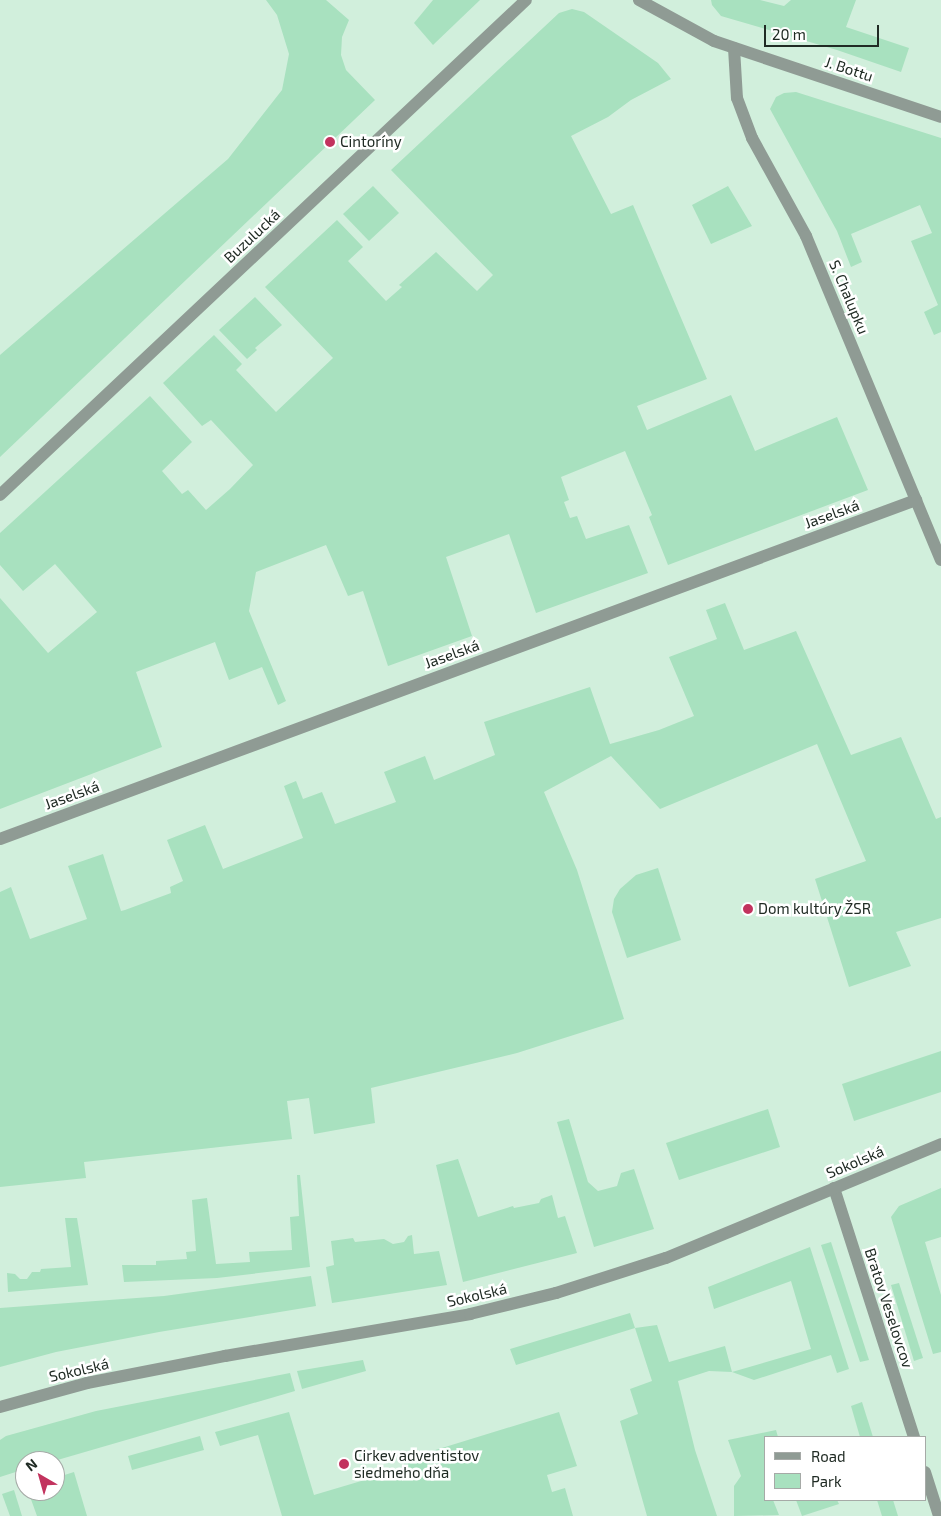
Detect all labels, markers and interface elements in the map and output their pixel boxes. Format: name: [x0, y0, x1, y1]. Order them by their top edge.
scale bar: [766, 15, 881, 47]
text: 20 m: [772, 25, 806, 43]
street label: J. Bottu: [823, 53, 875, 85]
place label: Cintoríny: [340, 133, 402, 151]
marker: Cintoríny: [324, 136, 336, 148]
street label: Buzulucká: [220, 205, 284, 267]
street label: S. Chalupku: [825, 257, 873, 337]
street label: Jaselská: [802, 496, 862, 532]
street label: Jaselská: [422, 636, 482, 672]
street label: Jaselská: [42, 777, 102, 813]
place label: Dom kultúry ŽSR: [758, 900, 871, 918]
marker: Dom kultúry ŽSR: [742, 903, 754, 915]
street label: Sokolská: [823, 1142, 887, 1182]
street label: Bratov Veselovcov: [861, 1245, 917, 1371]
street label: Sokolská: [445, 1279, 509, 1311]
street label: Sokolská: [47, 1354, 111, 1386]
legend: [764, 1436, 926, 1501]
place label: Cirkev adventistov siedmeho dňa: [354, 1446, 480, 1481]
text: Road: [811, 1447, 846, 1465]
north arrow: [15, 1451, 65, 1501]
text: N: [22, 1455, 40, 1474]
marker: Cirkev adventistov siedmeho dňa: [338, 1458, 350, 1470]
text: Park: [811, 1472, 842, 1490]

